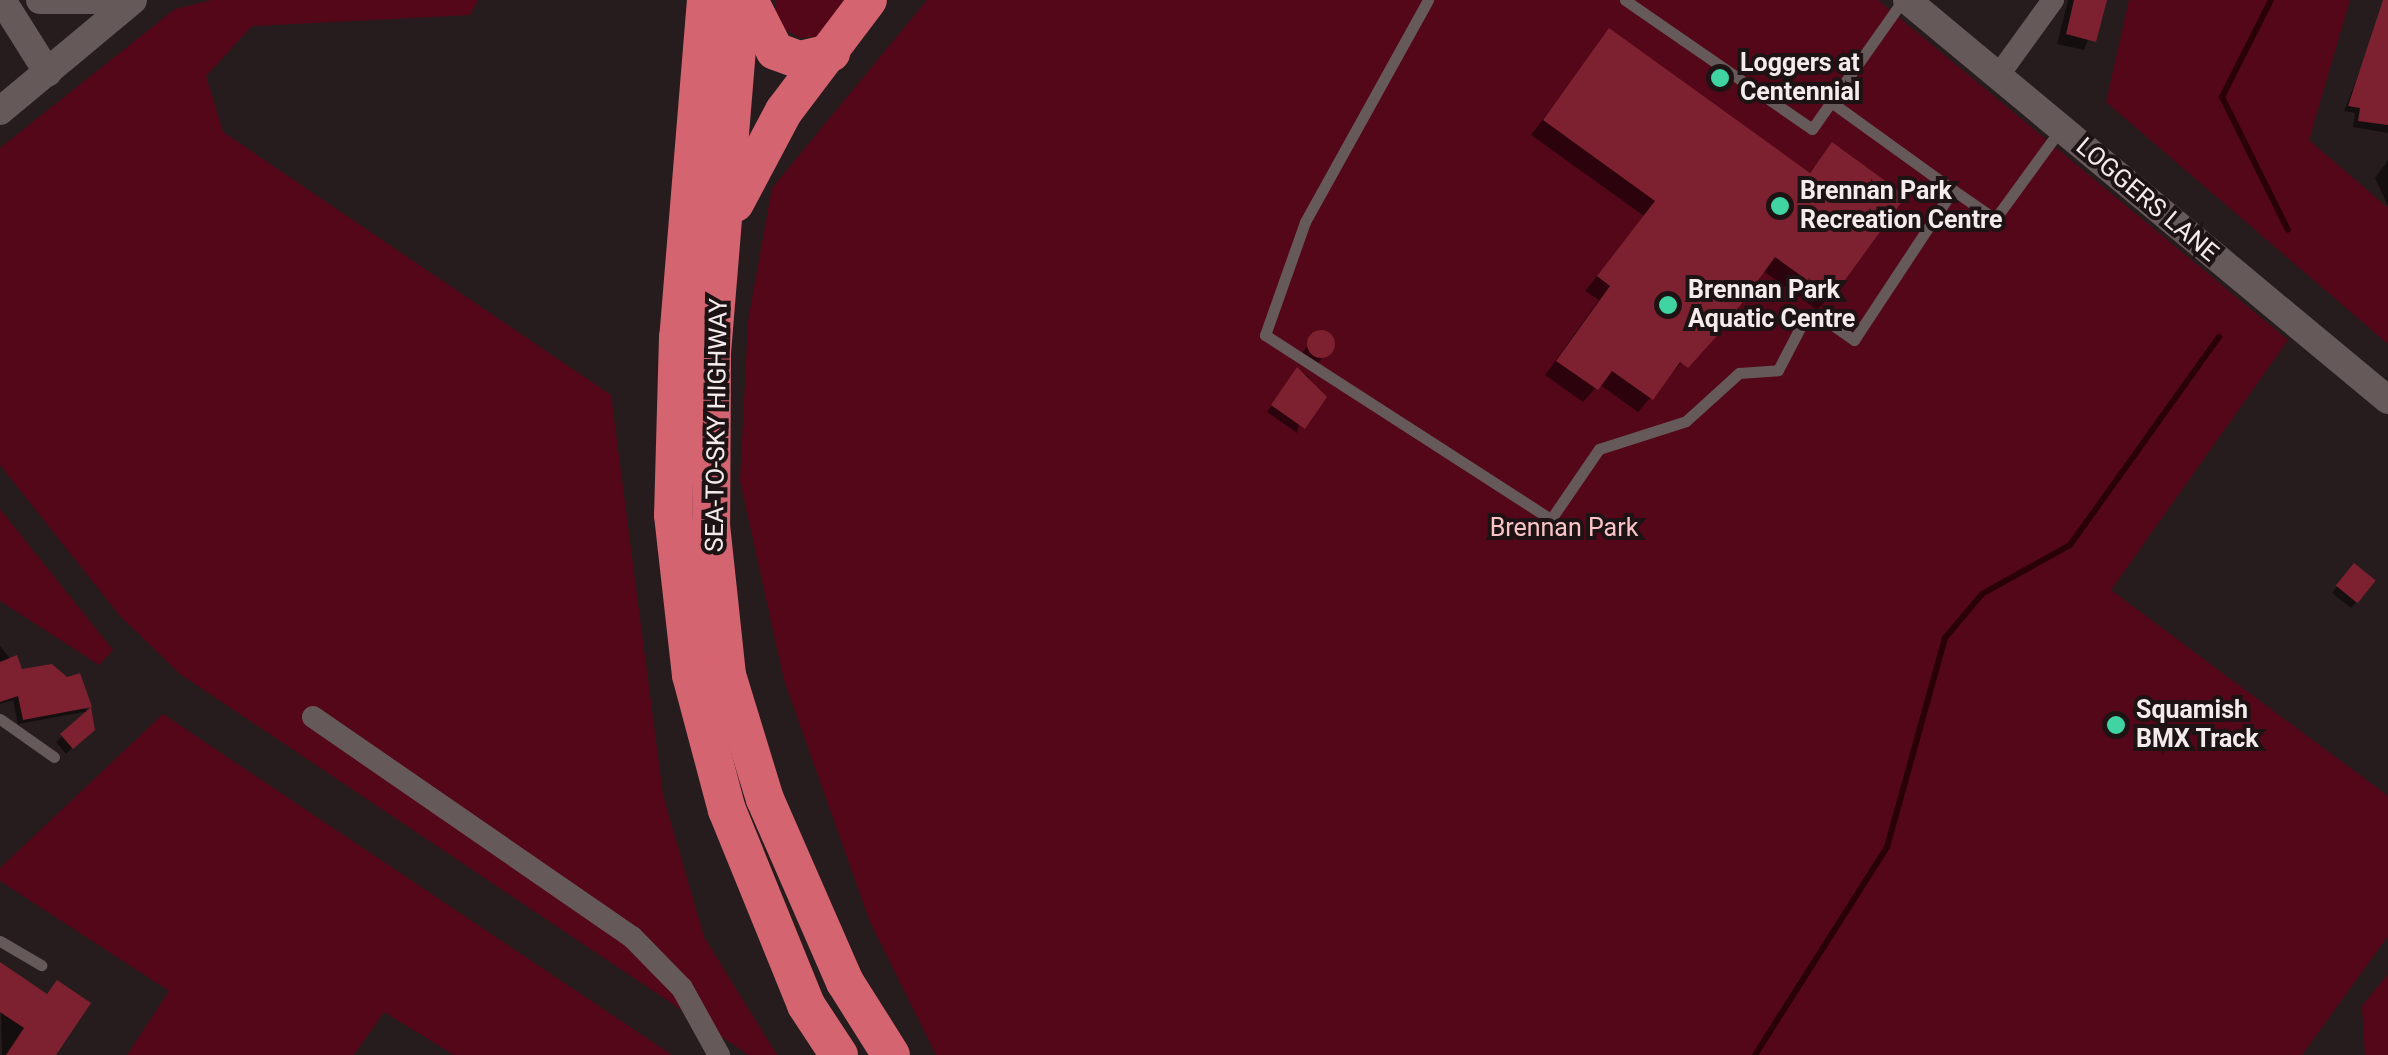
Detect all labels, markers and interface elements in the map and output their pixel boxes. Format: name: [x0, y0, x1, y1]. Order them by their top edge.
place label: Loggers at Centennial: [1740, 49, 1860, 108]
marker: Loggers at Centennial: [1709, 67, 1731, 89]
street label: LOGGERS LANE: [2070, 132, 2224, 268]
place label: Brennan Park Recreation Centre: [1800, 177, 2003, 236]
marker: Brennan Park Recreation Centre: [1769, 195, 1791, 217]
place label: Brennan Park Aquatic Centre: [1688, 276, 1855, 335]
marker: Brennan Park Aquatic Centre: [1657, 294, 1679, 316]
street label: SEA-TO-SKY HIGHWAY: [700, 298, 734, 552]
park label: Brennan Park: [1490, 513, 1638, 543]
place label: Squamish BMX Track: [2136, 696, 2259, 755]
marker: Squamish BMX Track: [2105, 714, 2127, 736]

